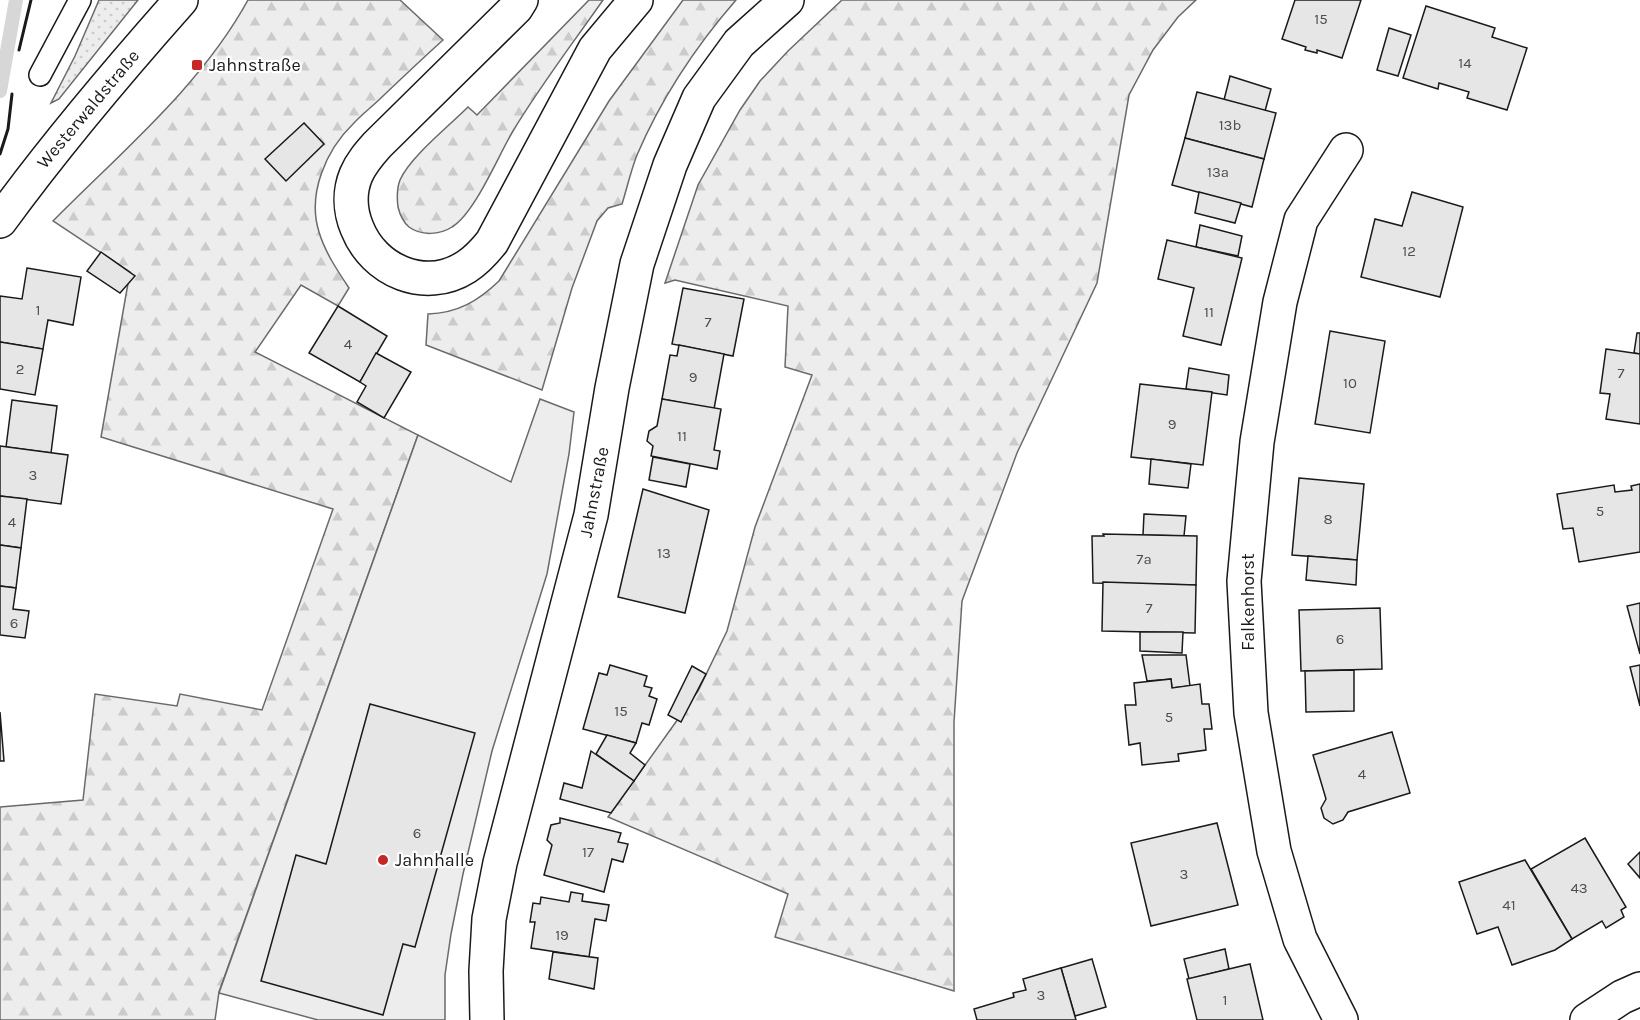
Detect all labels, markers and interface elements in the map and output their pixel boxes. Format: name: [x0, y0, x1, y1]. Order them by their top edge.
house number: 15: [1314, 10, 1328, 28]
street label: Westerwaldstraße: [32, 45, 144, 173]
place label: Jahnstraße: [209, 54, 301, 76]
house number: 14: [1458, 54, 1472, 72]
marker: Jahnstraße: [190, 58, 204, 72]
house number: 13b: [1219, 116, 1241, 134]
house number: 13a: [1207, 163, 1229, 181]
house number: 12: [1402, 242, 1416, 260]
house number: 1: [36, 301, 40, 319]
house number: 11: [1204, 303, 1214, 321]
house number: 7: [704, 313, 712, 331]
house number: 4: [344, 335, 353, 353]
house number: 2: [16, 360, 24, 378]
house number: 7: [1617, 364, 1625, 382]
house number: 9: [689, 368, 697, 386]
house number: 10: [1343, 374, 1357, 392]
house number: 9: [1168, 415, 1176, 433]
house number: 11: [677, 427, 687, 445]
street label: Jahnstraße: [574, 445, 614, 539]
house number: 3: [29, 466, 37, 484]
house number: 5: [1596, 502, 1604, 520]
house number: 8: [1323, 510, 1333, 528]
house number: 4: [8, 513, 17, 531]
house number: 13: [657, 544, 671, 562]
house number: 7a: [1136, 550, 1152, 568]
street label: Falkenhorst: [1237, 553, 1259, 651]
house number: 7: [1145, 599, 1153, 617]
house number: 6: [10, 614, 18, 632]
house number: 6: [1336, 630, 1344, 648]
house number: 15: [614, 702, 628, 720]
house number: 5: [1165, 708, 1173, 726]
house number: 4: [1358, 765, 1367, 783]
house number: 6: [413, 824, 421, 842]
house number: 17: [582, 843, 594, 861]
place label: Jahnhalle: [395, 849, 474, 871]
marker: Jahnhalle: [376, 853, 390, 867]
house number: 3: [1180, 865, 1188, 883]
house number: 43: [1570, 879, 1588, 897]
house number: 41: [1502, 896, 1516, 914]
house number: 19: [555, 926, 569, 944]
house number: 3: [1037, 986, 1045, 1004]
house number: 1: [1223, 991, 1227, 1009]

